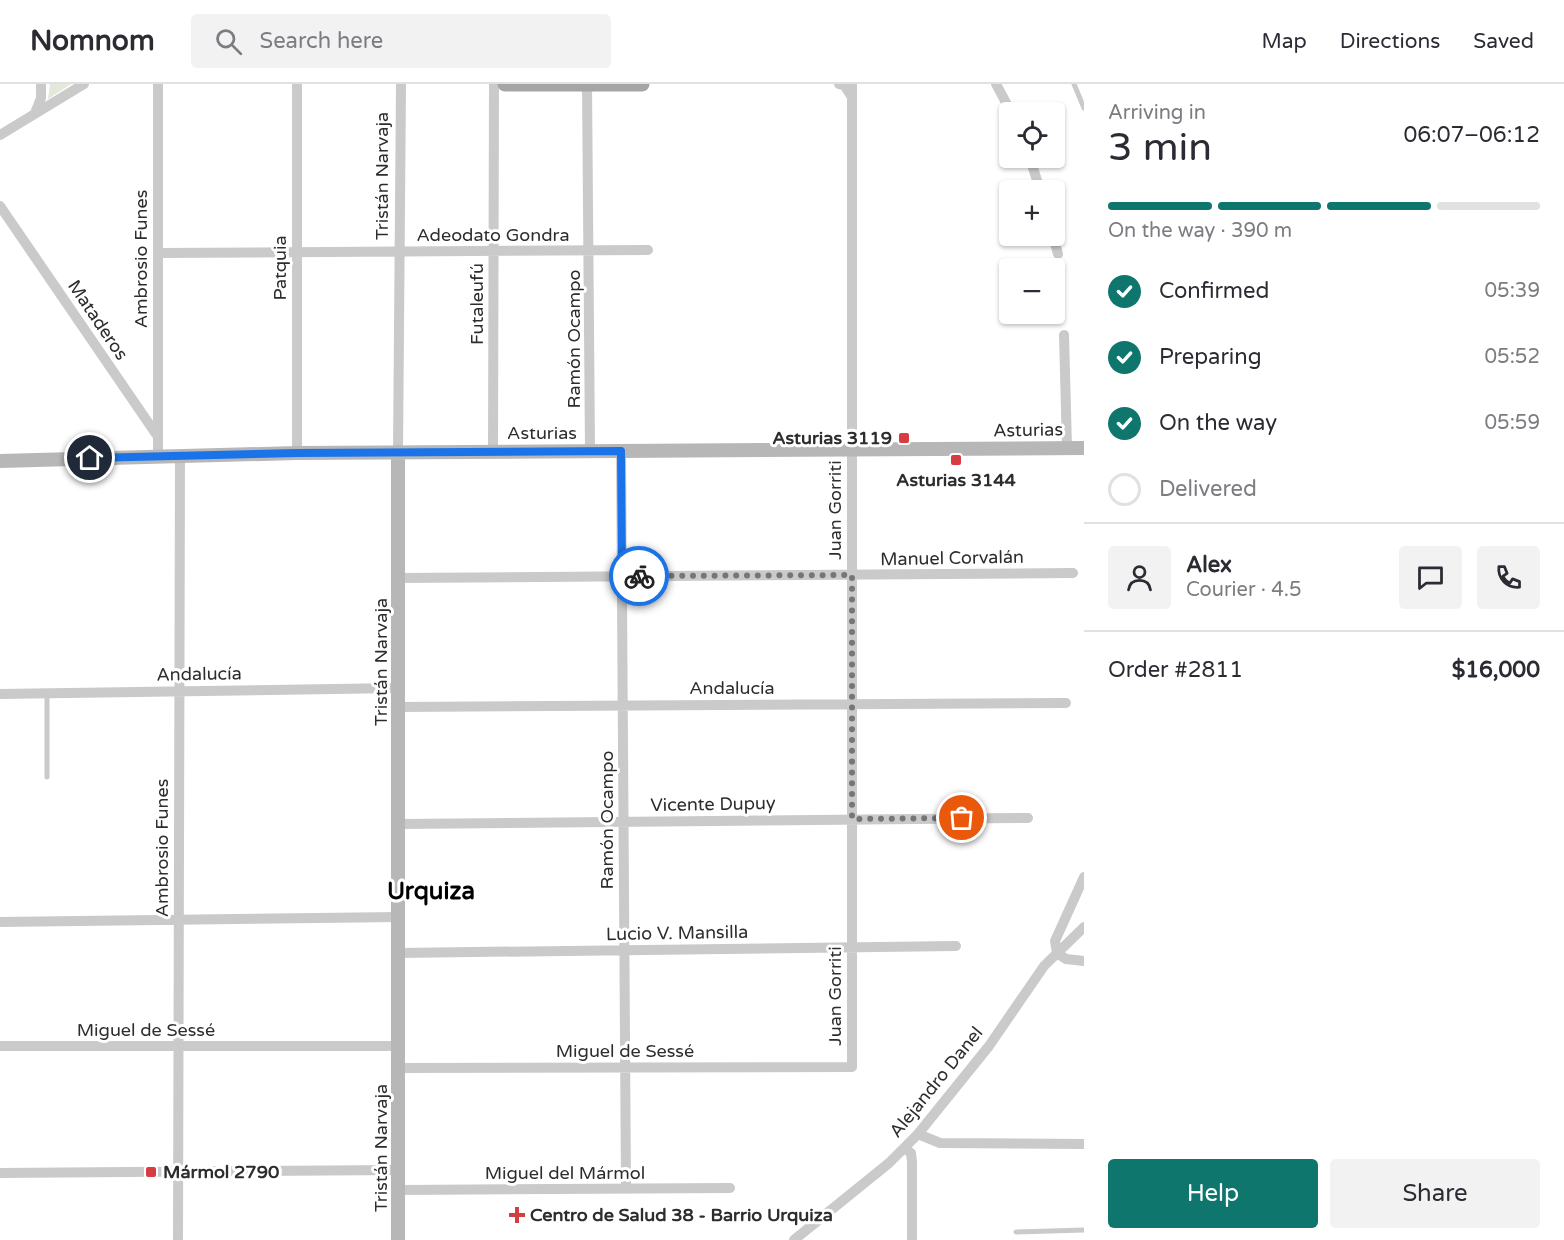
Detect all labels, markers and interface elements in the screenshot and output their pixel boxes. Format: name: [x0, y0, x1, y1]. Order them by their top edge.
search box: [191, 14, 611, 68]
text: Nomnom: [30, 24, 155, 58]
icon: search: [212, 25, 245, 58]
text: Search here: [260, 28, 383, 54]
text: Map: [1261, 29, 1307, 54]
text: Directions: [1340, 29, 1440, 54]
text: Saved: [1473, 29, 1534, 54]
text: Arriving in: [1108, 101, 1206, 125]
map controls: [999, 102, 1065, 324]
button: locate: [999, 102, 1065, 168]
street label: Tristán Narvaja: [371, 112, 393, 240]
text: 06:07–06:12: [1403, 122, 1540, 148]
text: 3 min: [1108, 124, 1212, 171]
button: +: [999, 180, 1065, 246]
street label: Ambrosio Funes: [130, 190, 152, 328]
text: On the way · 390 m: [1108, 219, 1292, 243]
street label: Adeodato Gondra: [416, 224, 570, 246]
street label: Patquia: [269, 235, 291, 301]
button: −: [999, 258, 1065, 324]
street label: Futaleufú: [466, 263, 488, 345]
street label: Ramón Ocampo: [563, 270, 585, 408]
icon: check: [1108, 275, 1141, 308]
street label: Mataderos: [63, 276, 133, 364]
text: Confirmed: [1159, 278, 1269, 304]
text: 05:39: [1485, 279, 1540, 303]
icon: check: [1108, 341, 1141, 374]
text: Preparing: [1159, 344, 1262, 370]
text: 05:52: [1485, 345, 1540, 369]
icon: check: [1108, 407, 1141, 440]
text: On the way: [1159, 410, 1277, 436]
text: 05:59: [1485, 411, 1540, 435]
street label: Asturias: [993, 418, 1063, 442]
street label: Asturias: [507, 422, 577, 444]
place label: Asturias 3119: [772, 427, 892, 449]
marker: Asturias 3119: [897, 431, 911, 445]
pin: [64, 432, 115, 483]
icon: home: [73, 441, 106, 474]
marker: Asturias 3144: [949, 453, 963, 467]
street label: Juan Gorriti: [824, 460, 846, 560]
place label: Asturias 3144: [896, 469, 1017, 491]
text: Delivered: [1159, 476, 1257, 502]
courier: [609, 546, 669, 606]
street label: Manuel Corvalán: [880, 546, 1024, 570]
button: person: [1108, 546, 1171, 609]
button: chat: [1399, 546, 1462, 609]
button: phone: [1477, 546, 1540, 609]
text: Alex: [1186, 552, 1232, 578]
icon: bike: [623, 560, 656, 593]
text: Courier · 4.5: [1186, 578, 1301, 602]
street label: Tristán Narvaja: [370, 598, 392, 726]
text: Order #2811: [1108, 657, 1243, 683]
text: $16,000: [1452, 657, 1540, 683]
street label: Andalucía: [156, 662, 242, 686]
street label: Andalucía: [689, 677, 775, 699]
street label: Ramón Ocampo: [596, 751, 618, 889]
street label: Ambrosio Funes: [151, 779, 173, 917]
street label: Vicente Dupuy: [650, 792, 776, 816]
pin: [936, 792, 987, 843]
icon: bag: [945, 801, 978, 834]
district label: Urquiza: [387, 877, 475, 906]
street label: Lucio V. Mansilla: [606, 921, 748, 945]
street label: Juan Gorriti: [824, 946, 846, 1046]
street label: Miguel de Sessé: [77, 1019, 215, 1041]
street label: Alejandro Danel: [885, 1022, 987, 1142]
street label: Miguel de Sessé: [556, 1040, 694, 1062]
street label: Tristán Narvaja: [370, 1084, 392, 1212]
button: Help: [1108, 1159, 1318, 1228]
button: Share: [1330, 1159, 1540, 1228]
place label: Mármol 2790: [163, 1161, 279, 1183]
street label: Miguel del Mármol: [485, 1162, 645, 1184]
marker: Mármol 2790: [144, 1165, 158, 1179]
place label: Centro de Salud 38 - Barrio Urquiza: [530, 1204, 833, 1226]
marker: Centro de Salud 38 - Barrio Urquiza: [508, 1206, 526, 1224]

